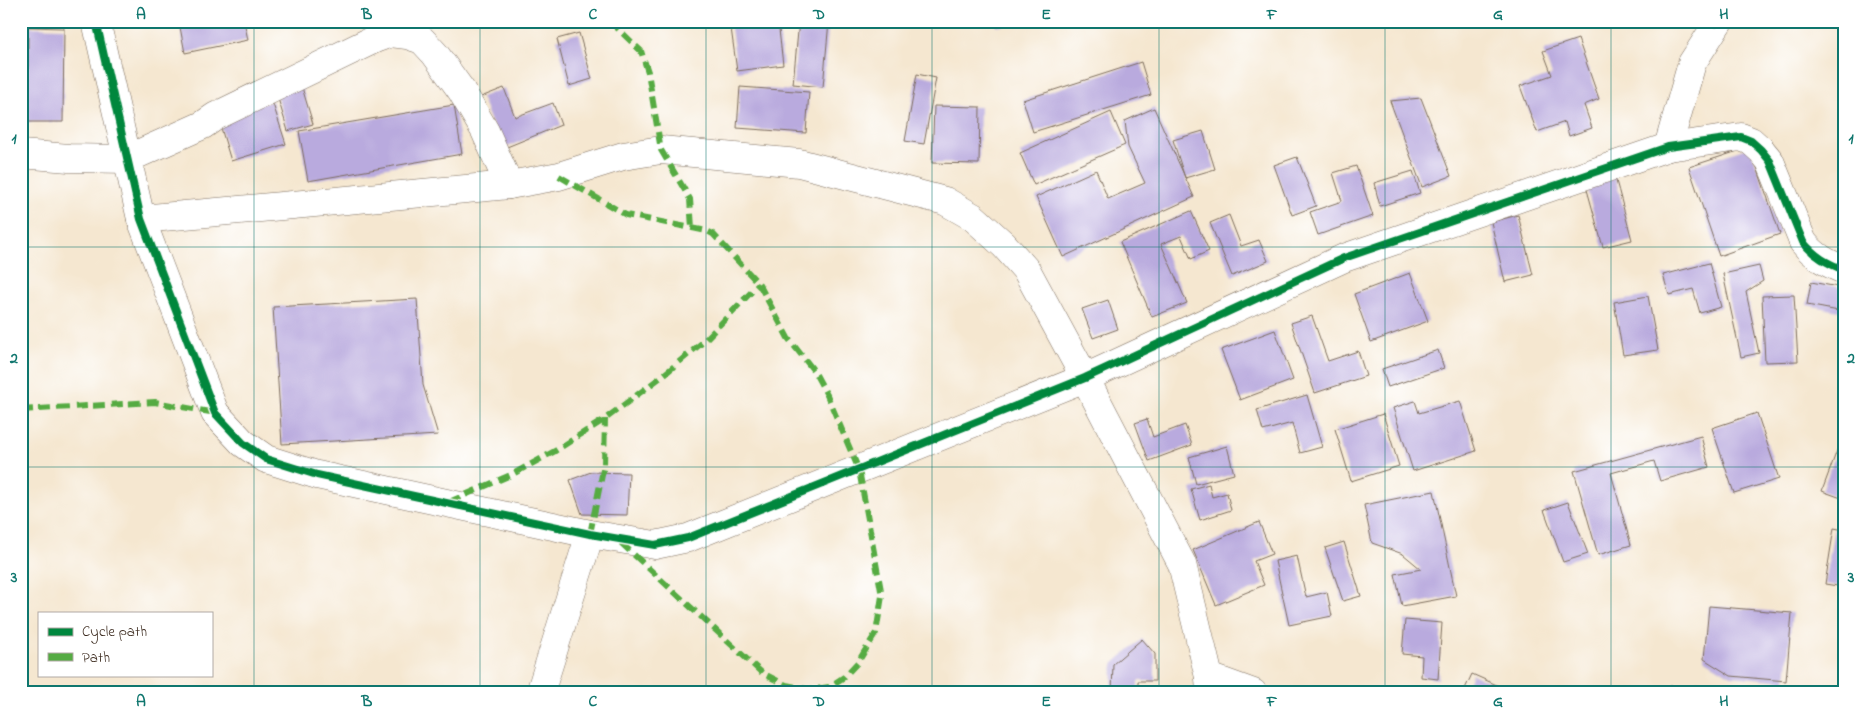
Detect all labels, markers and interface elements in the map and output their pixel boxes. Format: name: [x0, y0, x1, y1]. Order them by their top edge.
text: A: [136, 3, 146, 27]
text: B: [361, 3, 373, 27]
text: C: [589, 3, 598, 27]
text: D: [812, 3, 825, 27]
text: E: [1041, 3, 1051, 27]
text: F: [1266, 3, 1278, 27]
text: G: [1493, 3, 1503, 27]
text: H: [1719, 3, 1729, 27]
text: 1: [11, 127, 17, 151]
text: 1: [1848, 127, 1854, 151]
text: 2: [9, 347, 18, 371]
text: 2: [1846, 347, 1855, 371]
text: 3: [10, 566, 18, 590]
text: 3: [1847, 566, 1855, 590]
legend: [38, 612, 212, 676]
text: Cycle path: [82, 621, 147, 644]
text: Path: [82, 647, 110, 669]
text: A: [136, 690, 146, 714]
text: B: [361, 690, 373, 714]
text: C: [589, 690, 598, 714]
text: D: [812, 690, 825, 714]
text: E: [1041, 690, 1051, 714]
text: F: [1266, 690, 1278, 714]
text: G: [1493, 690, 1503, 714]
text: H: [1719, 690, 1729, 714]

